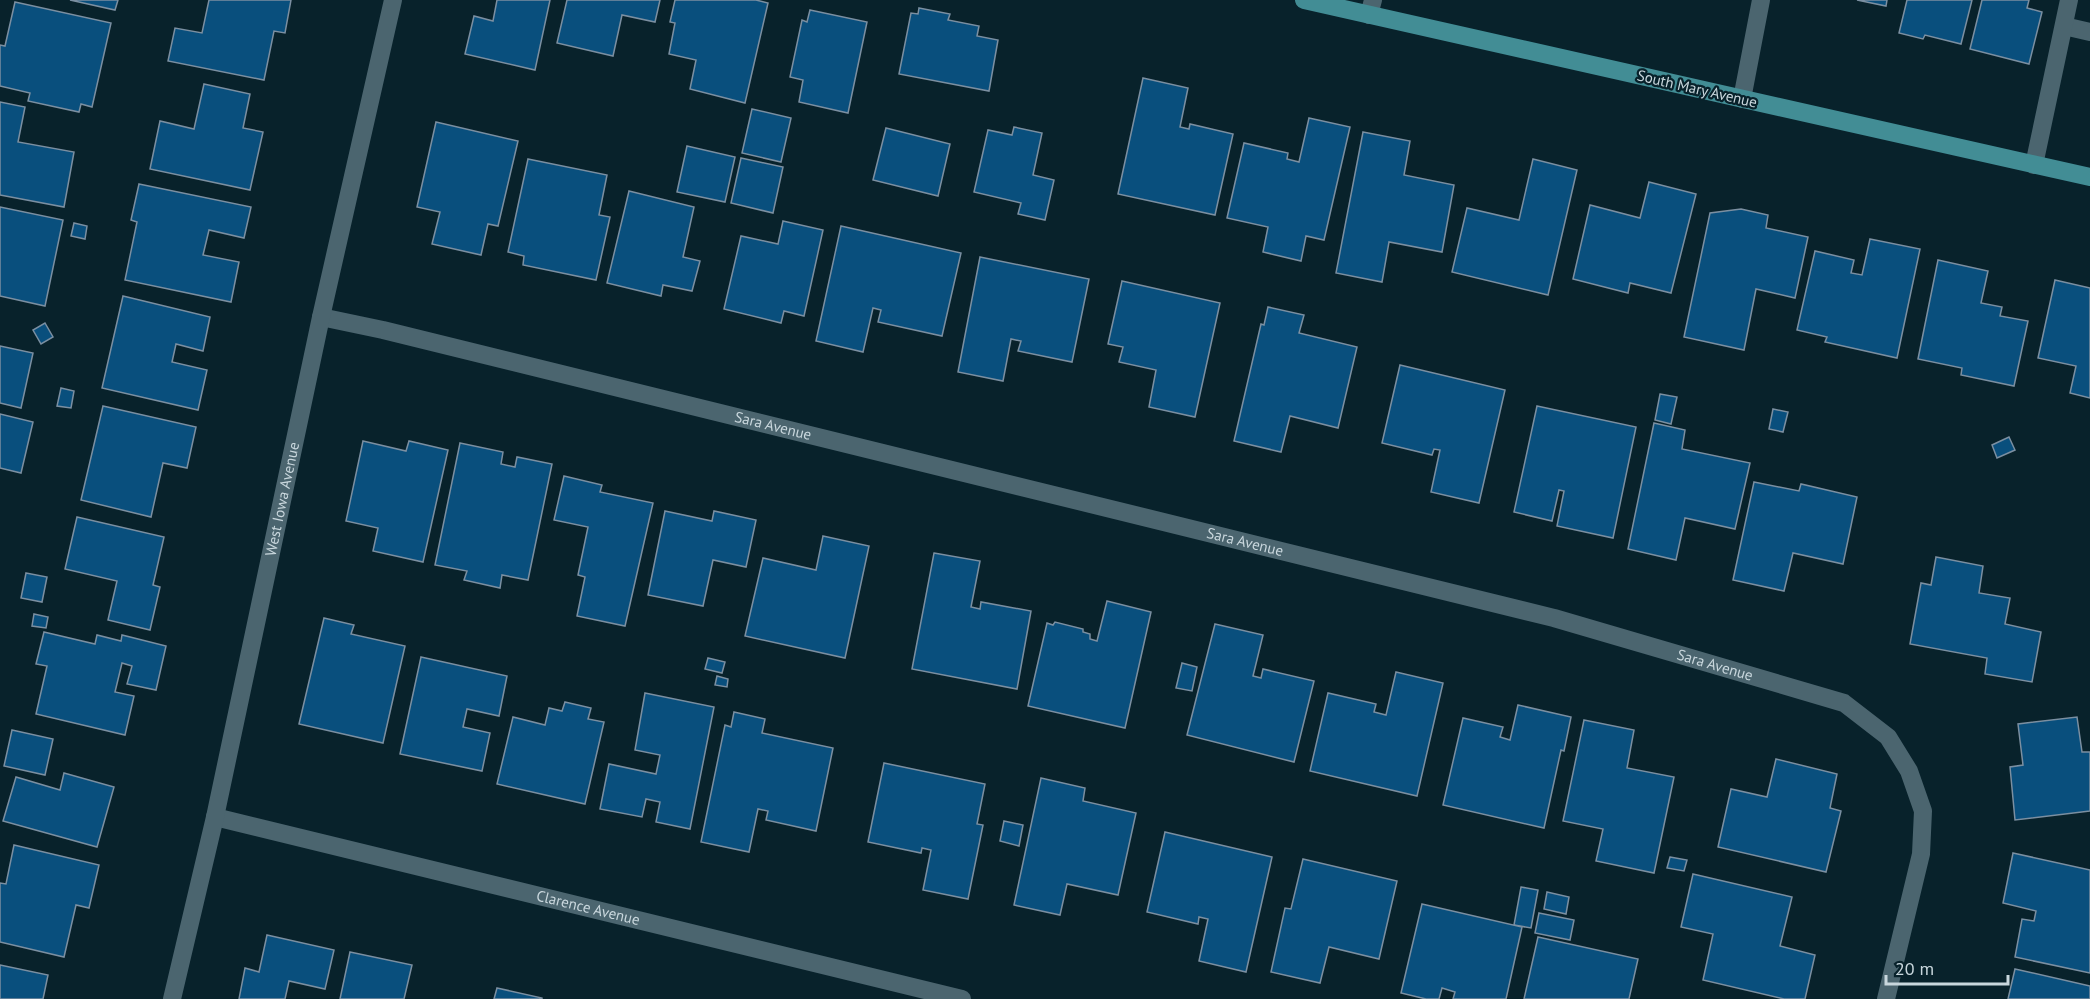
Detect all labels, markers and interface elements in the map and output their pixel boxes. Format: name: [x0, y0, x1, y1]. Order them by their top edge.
street label: South Mary Avenue: [1635, 65, 1759, 112]
street label: Sara Avenue: [733, 407, 813, 444]
street label: West Iowa Avenue: [261, 440, 303, 558]
street label: Sara Avenue: [1205, 523, 1285, 560]
street label: Sara Avenue: [1675, 645, 1755, 685]
street label: Clarence Avenue: [535, 886, 642, 929]
scale bar: [1886, 948, 2008, 986]
text: 20 m: [1895, 957, 1934, 980]

